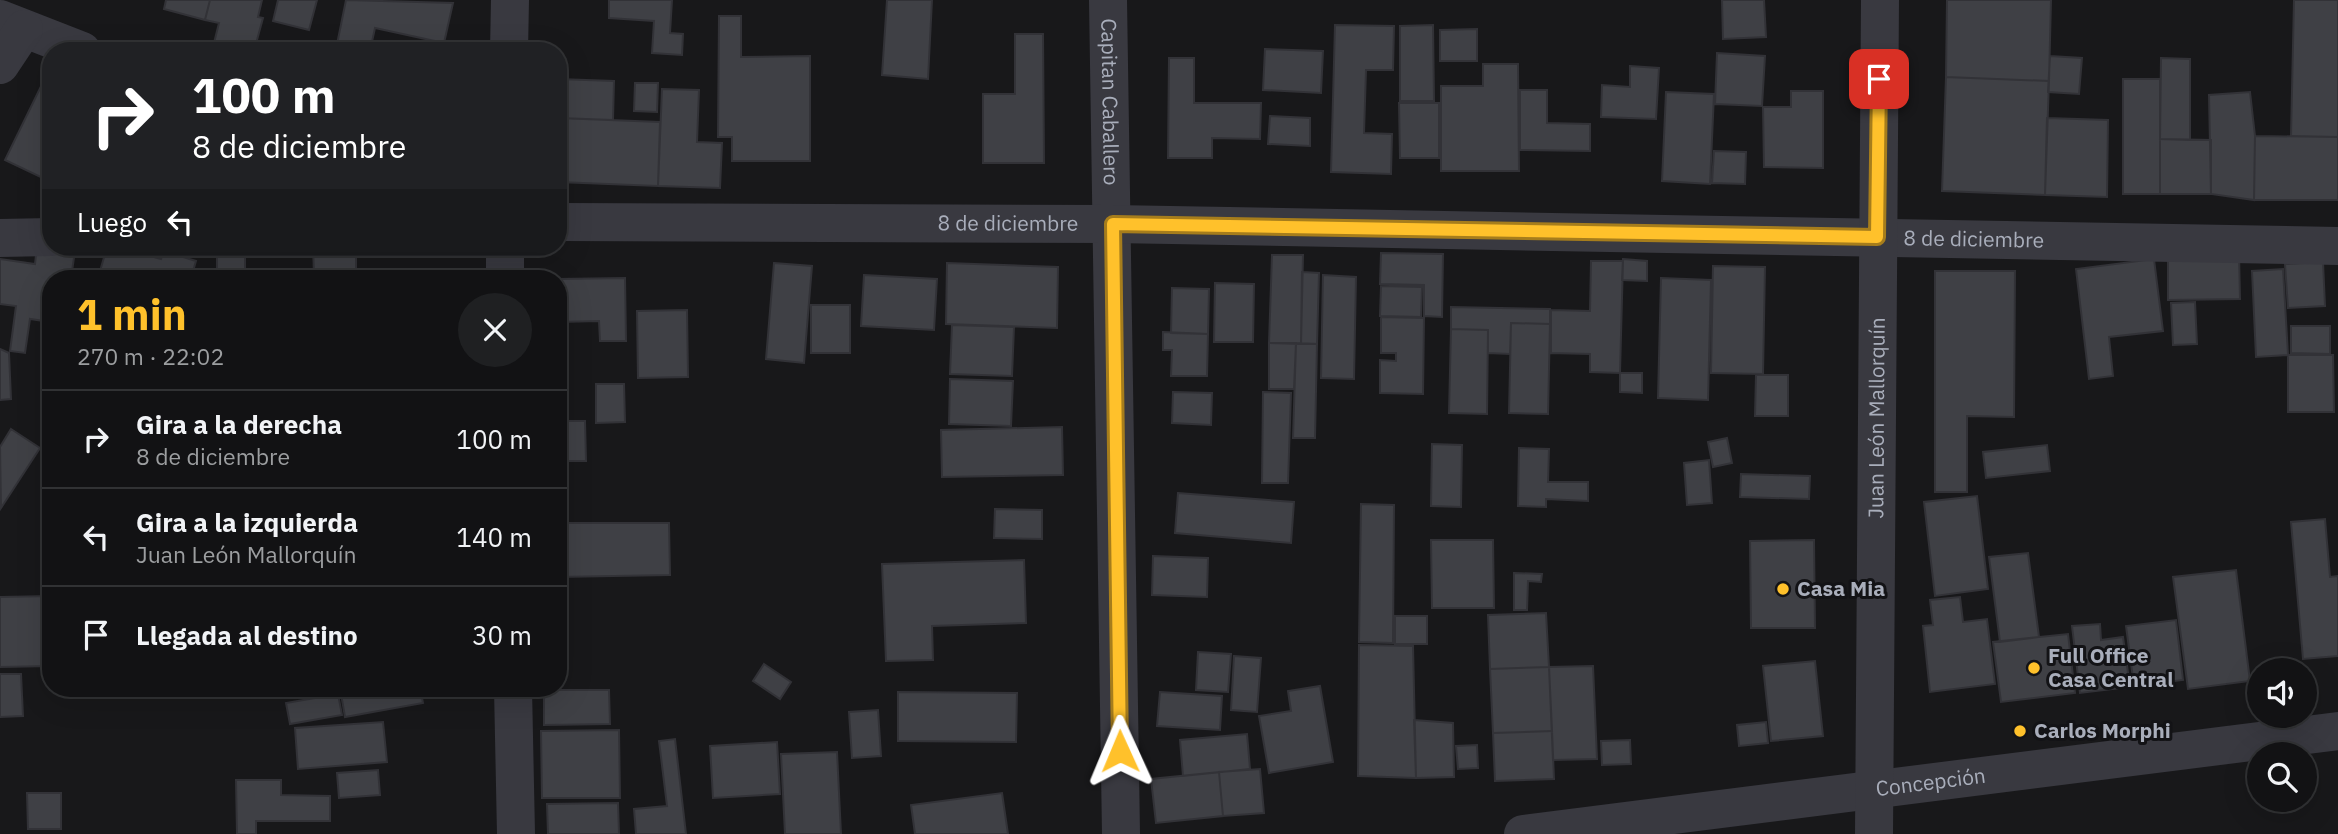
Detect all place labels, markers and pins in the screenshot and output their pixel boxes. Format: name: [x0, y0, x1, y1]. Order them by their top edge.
pin: [1849, 49, 1909, 109]
place label: Casa Mia: [1797, 574, 1885, 602]
marker: Casa Mia: [1775, 581, 1791, 597]
place label: Full Office Casa Central: [2048, 641, 2174, 693]
marker: Full Office Casa Central: [2026, 660, 2042, 676]
place label: Carlos Morphi: [2034, 716, 2171, 744]
marker: Carlos Morphi: [2012, 723, 2028, 739]

